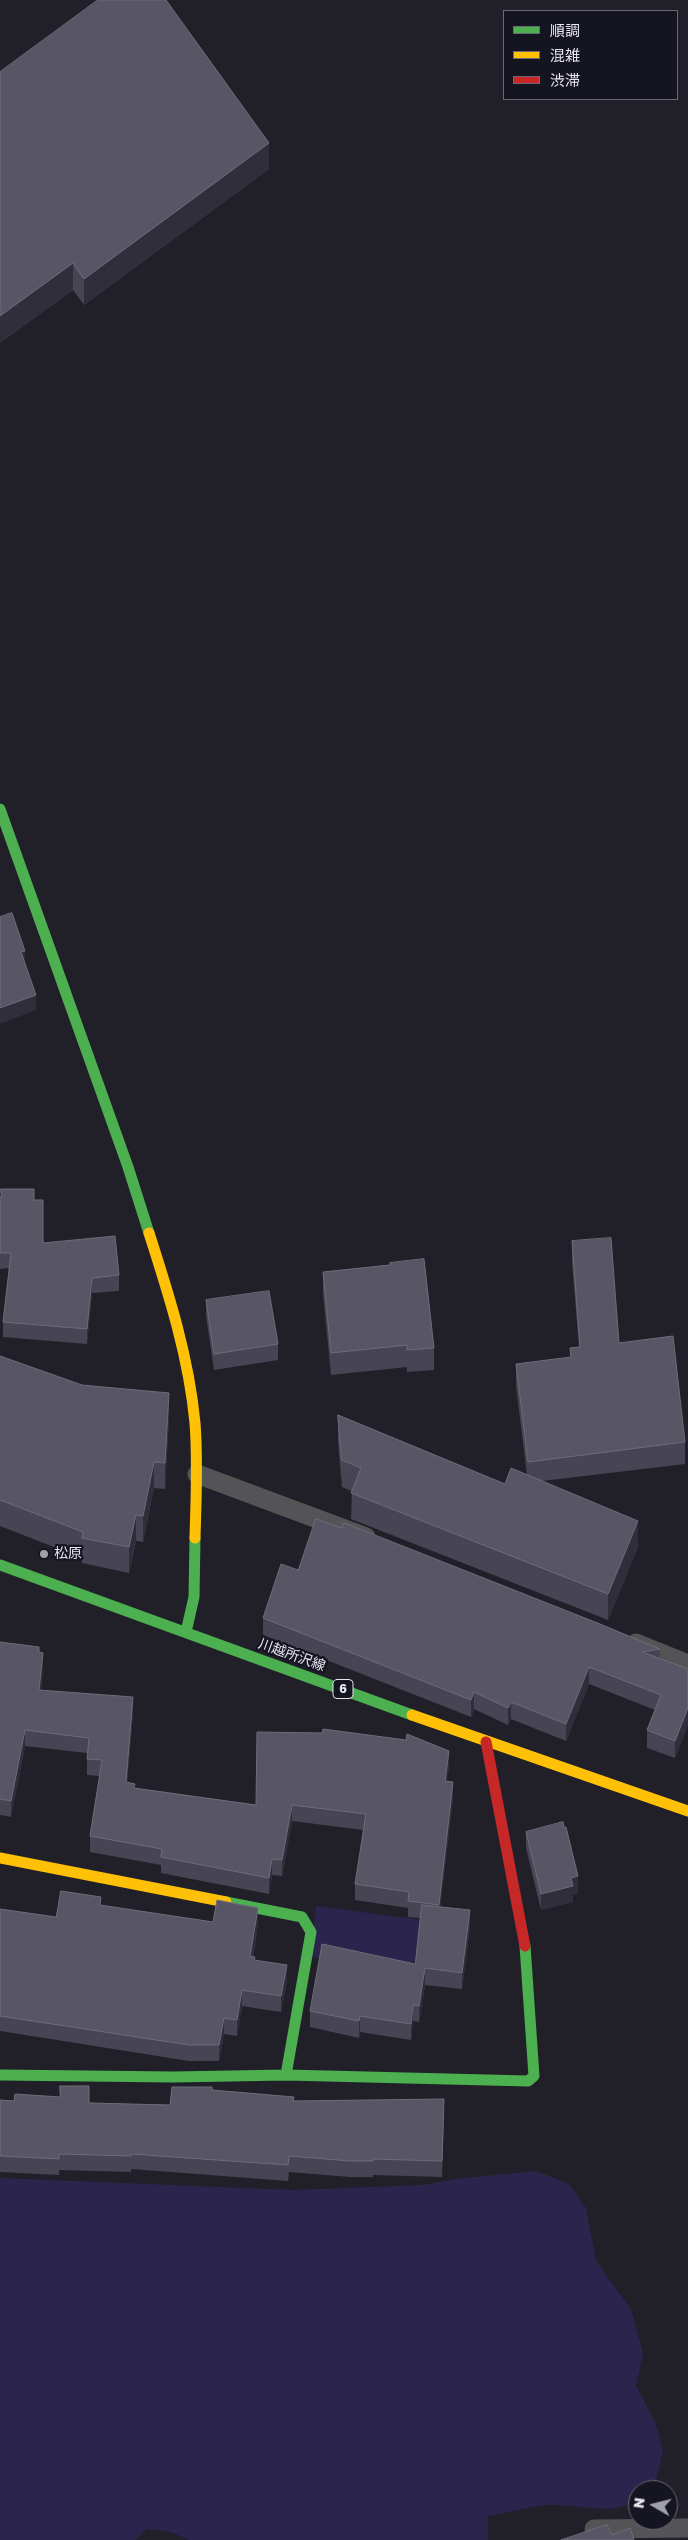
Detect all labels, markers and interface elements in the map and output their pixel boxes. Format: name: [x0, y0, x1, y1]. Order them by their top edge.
legend: [503, 10, 678, 100]
text: 順調: [550, 21, 580, 39]
text: 混雑: [550, 46, 580, 64]
text: 渋滞: [550, 71, 580, 89]
place label: 松原: [54, 1546, 82, 1562]
marker: 松原: [38, 1548, 50, 1560]
street label: 川越所沢線: [256, 1635, 328, 1675]
road number: 6: [333, 1680, 353, 1698]
north arrow: [628, 2480, 678, 2530]
text: N: [629, 2497, 648, 2509]

